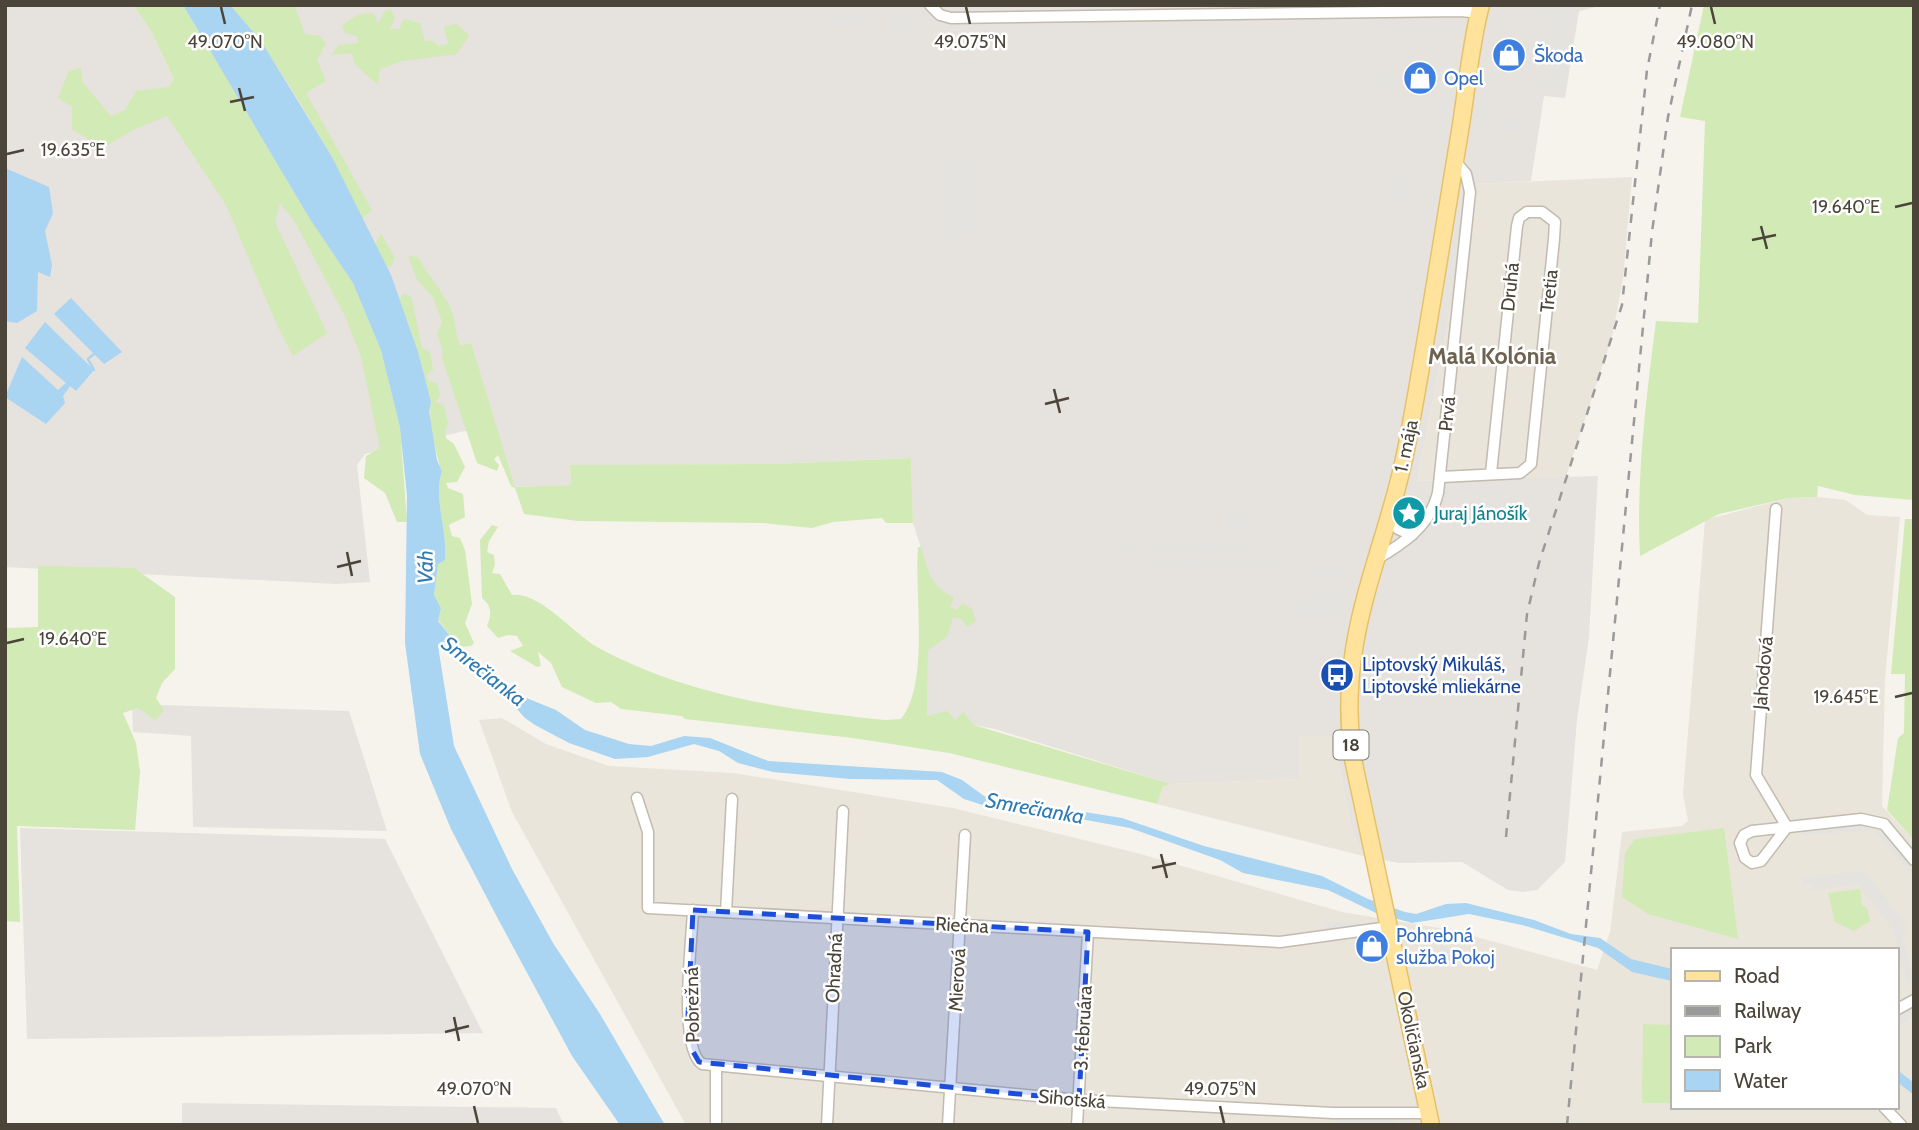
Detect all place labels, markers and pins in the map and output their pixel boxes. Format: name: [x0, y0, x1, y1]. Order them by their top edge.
shop icon: Škoda: [1490, 36, 1528, 74]
place label: Škoda: [1534, 43, 1583, 67]
shop icon: Opel: [1401, 59, 1439, 97]
place label: Opel: [1444, 67, 1484, 90]
place icon: Juraj Jánošík: [1390, 494, 1428, 532]
place label: Juraj Jánošík: [1433, 502, 1528, 525]
place label: Liptovský Mikuláš, Liptovské mliekárne: [1362, 653, 1521, 698]
bus stop icon: Liptovský Mikuláš, Liptovské mliekárne: [1318, 656, 1356, 694]
place label: Pohrebná služba Pokoj: [1396, 924, 1495, 969]
shop icon: Pohrebná služba Pokoj: [1353, 927, 1391, 965]

